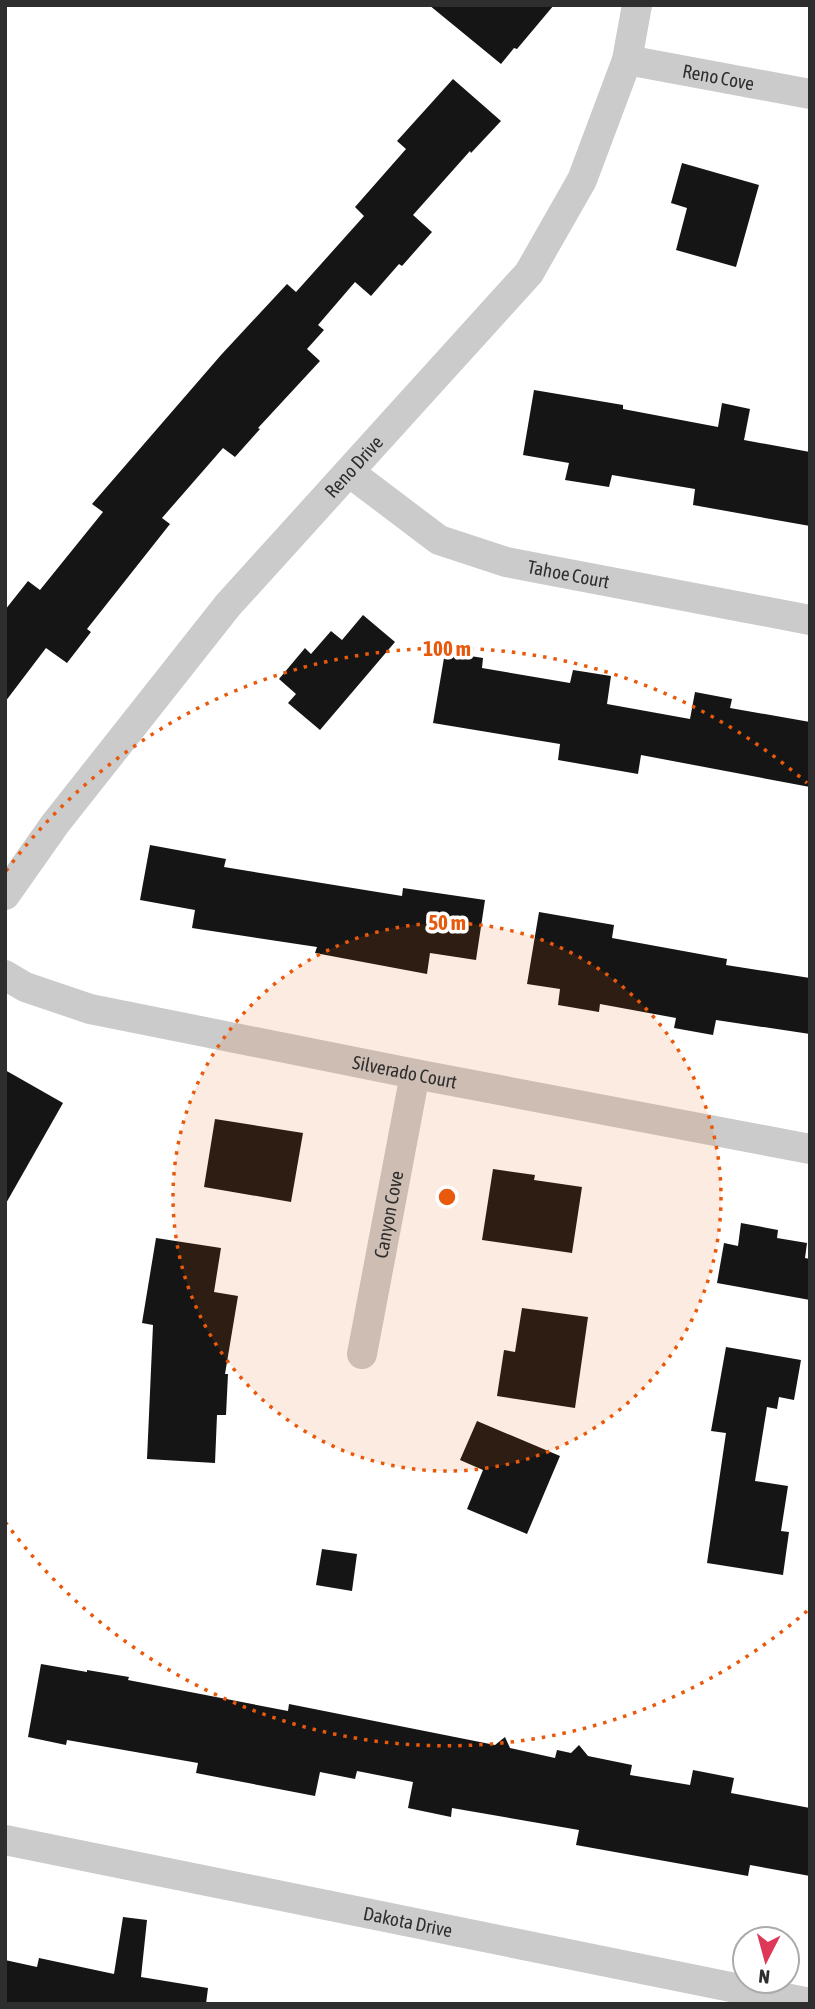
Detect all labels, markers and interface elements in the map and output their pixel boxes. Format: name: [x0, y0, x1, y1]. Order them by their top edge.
street label: Reno Cove: [681, 60, 756, 94]
street label: Reno Drive: [320, 431, 387, 502]
street label: Tahoe Court: [526, 555, 611, 593]
text: 100 m: [423, 636, 471, 660]
text: 50 m: [428, 910, 466, 934]
street label: Silverado Court: [351, 1051, 459, 1093]
street label: Canyon Cove: [369, 1169, 407, 1260]
centre of rings: [435, 1185, 459, 1209]
street label: Dakota Drive: [361, 1902, 454, 1941]
north arrow: [731, 1925, 801, 1995]
text: N: [757, 1965, 771, 1988]

